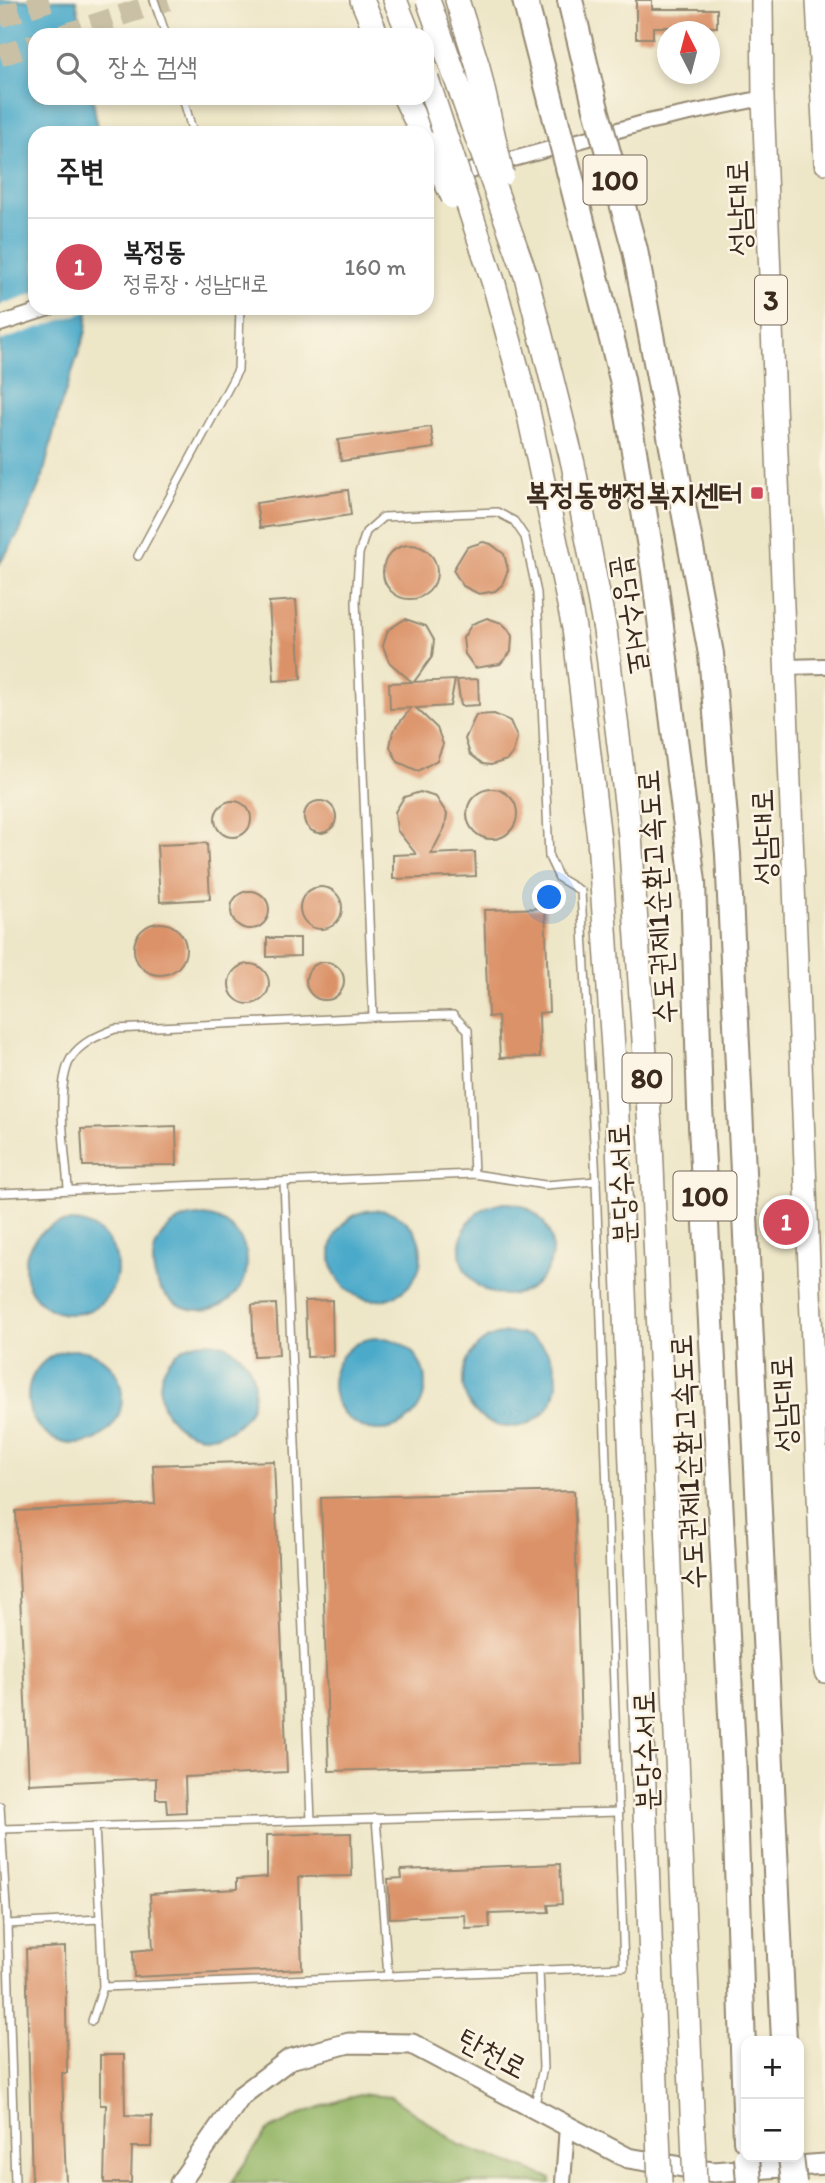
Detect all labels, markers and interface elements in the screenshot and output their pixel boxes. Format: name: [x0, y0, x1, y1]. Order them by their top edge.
north arrow: [657, 21, 720, 84]
search box: [28, 28, 434, 105]
icon: search: [52, 48, 90, 86]
text: 장소 검색: [108, 50, 198, 82]
text: 주변: [56, 152, 104, 189]
road number: 100: [584, 156, 646, 204]
street label: 성남대로: [718, 159, 758, 257]
text: 복정동: [123, 235, 186, 267]
text: 1: [74, 253, 84, 281]
text: 160 m: [344, 253, 406, 281]
text: 정류장 · 성남대로: [123, 269, 268, 297]
road number: 3: [755, 276, 787, 324]
place label: 복정동행정복지센터: [526, 475, 743, 512]
marker: 복정동행정복지센터: [749, 485, 765, 501]
street label: 분당수서로: [604, 551, 660, 677]
street label: 수도권제1순환고속도로: [629, 768, 683, 1026]
street label: 성남대로: [743, 788, 783, 886]
your location: [532, 880, 566, 914]
road number: 80: [622, 1054, 672, 1102]
street label: 분당수서로: [599, 1123, 643, 1245]
road number: 100: [674, 1172, 736, 1220]
pin: 1: [763, 1196, 809, 1248]
street label: 수도권제1순환고속도로: [662, 1334, 712, 1590]
street label: 성남대로: [762, 1355, 804, 1453]
street label: 분당수서로: [624, 1690, 666, 1812]
street label: 탄천로: [452, 2020, 534, 2086]
map controls: [741, 2036, 804, 2162]
button: +: [741, 2036, 804, 2099]
button: −: [741, 2099, 804, 2162]

